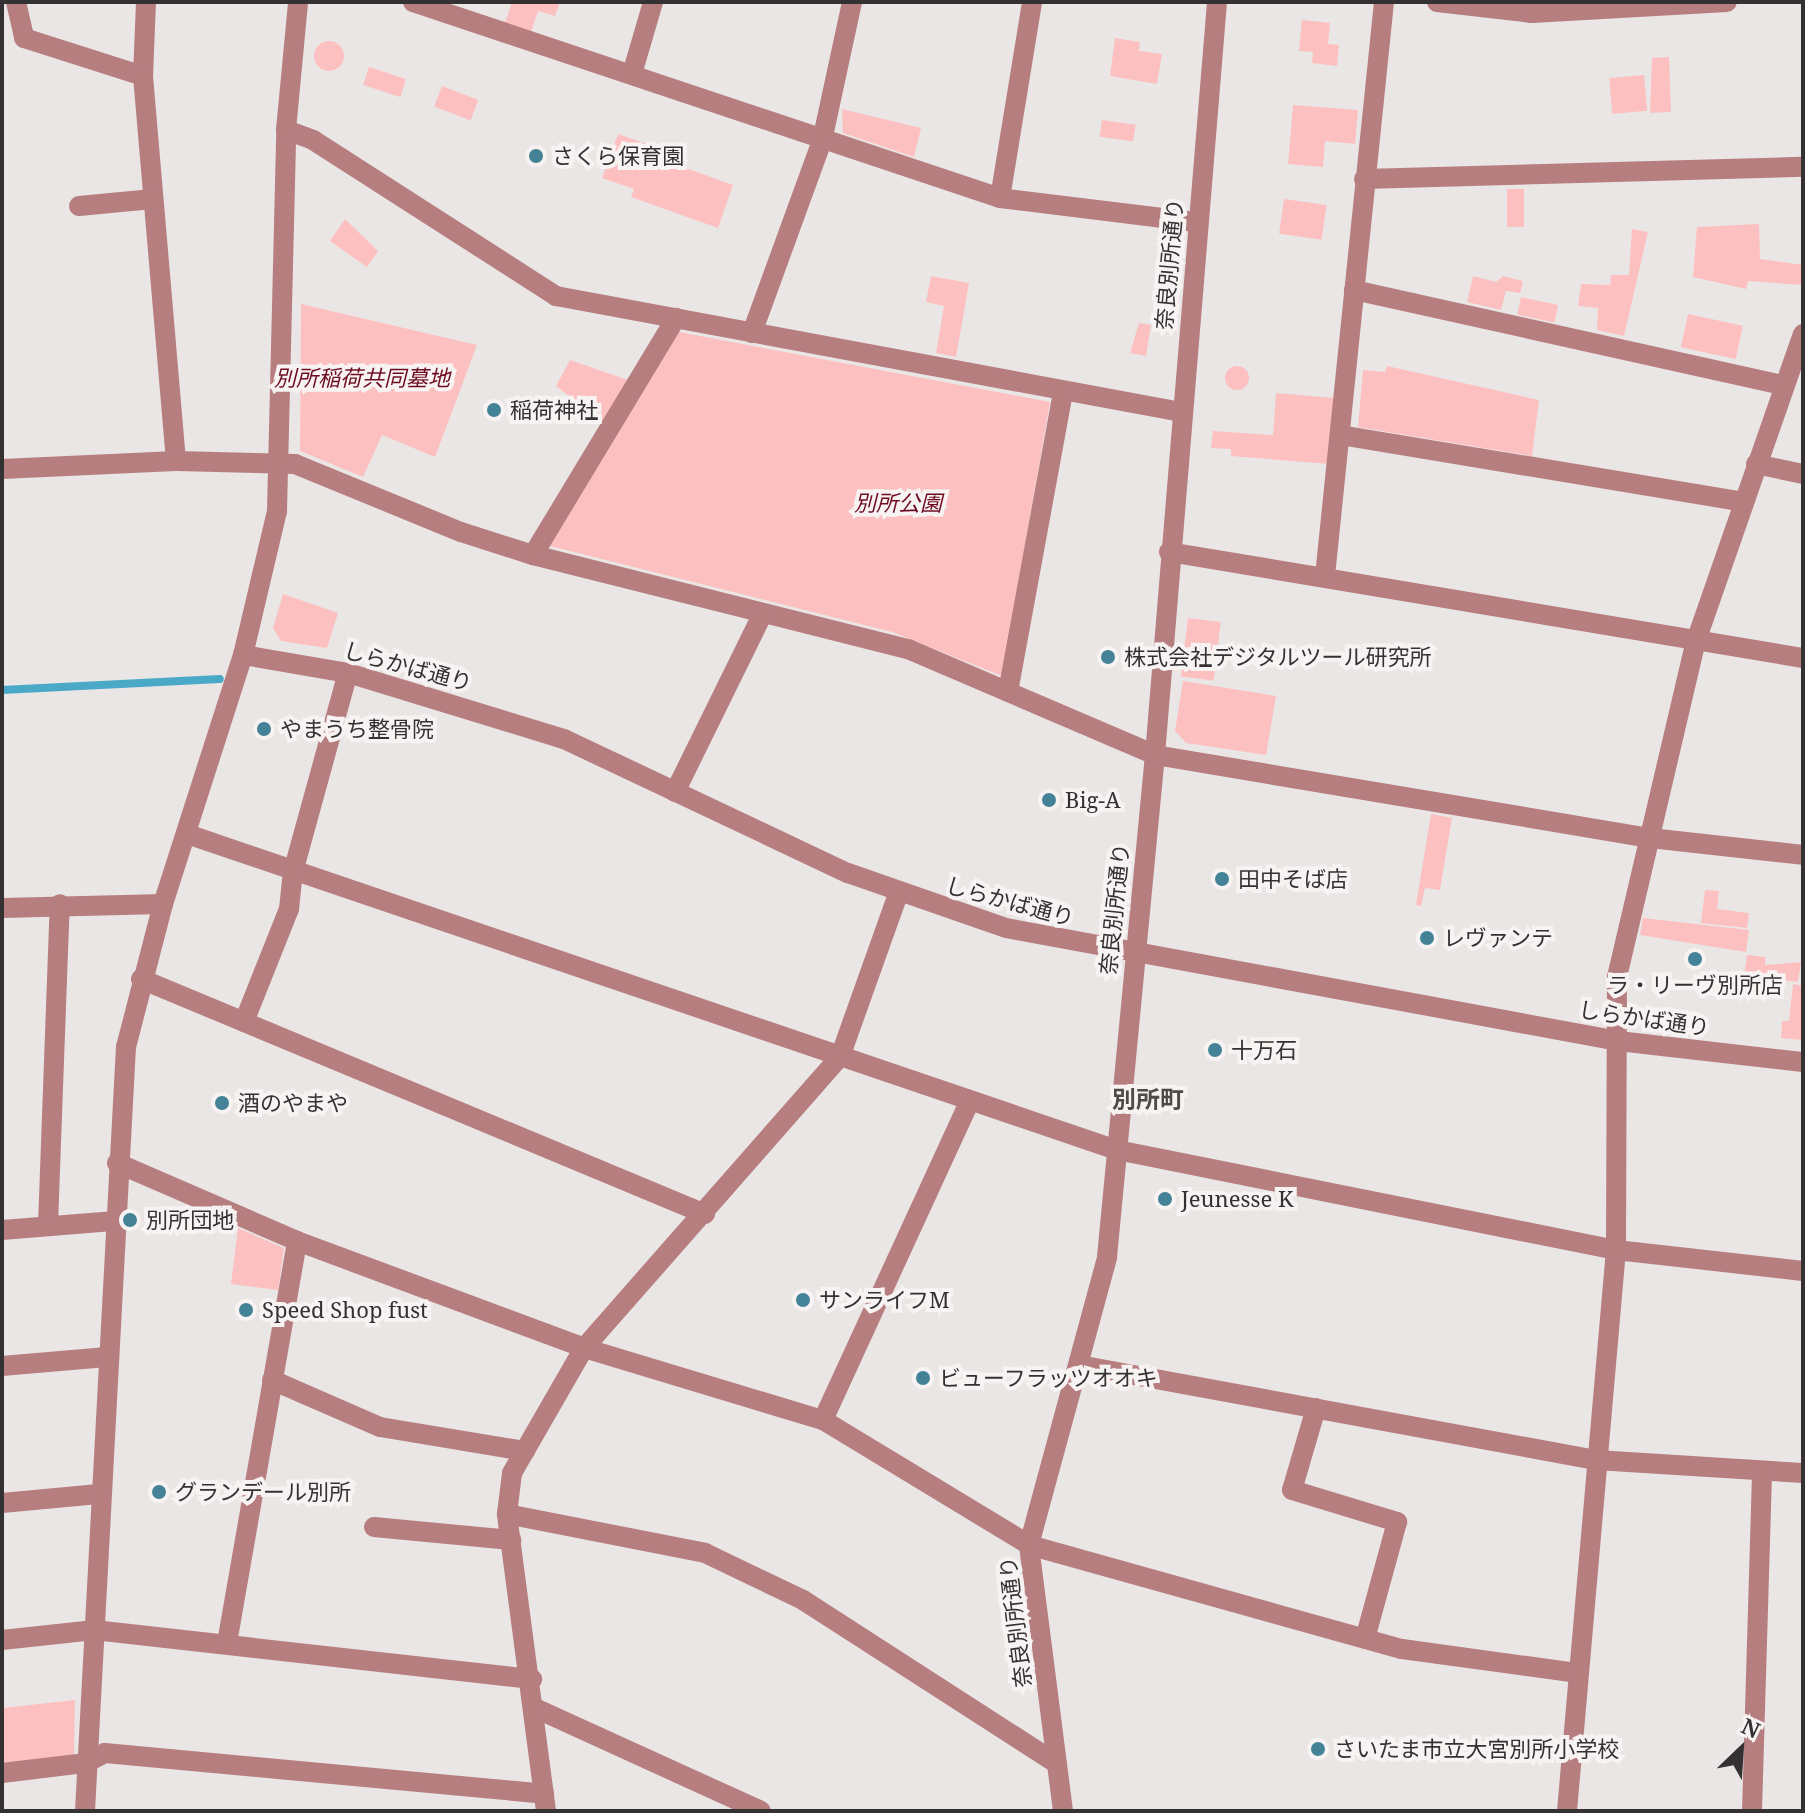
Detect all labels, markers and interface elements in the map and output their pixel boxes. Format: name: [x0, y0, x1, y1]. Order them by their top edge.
place label: さくら保育園: [552, 143, 684, 169]
marker: さくら保育園: [527, 147, 545, 165]
street label: 奈良別所通り: [1150, 197, 1188, 331]
park label: 別所稲荷共同墓地: [274, 365, 450, 391]
place label: 稲荷神社: [510, 397, 598, 423]
marker: 稲荷神社: [485, 401, 503, 419]
park label: 別所公園: [854, 490, 942, 516]
street label: しらかば通り: [341, 636, 475, 696]
place label: 株式会社デジタルツール研究所: [1124, 644, 1432, 670]
marker: 株式会社デジタルツール研究所: [1099, 648, 1117, 666]
place label: やまうち整骨院: [280, 716, 434, 742]
marker: やまうち整骨院: [255, 720, 273, 738]
place label: Big-A: [1065, 787, 1121, 813]
marker: Big-A: [1040, 791, 1058, 809]
street label: 奈良別所通り: [1094, 842, 1134, 976]
place label: 田中そば店: [1238, 866, 1348, 892]
marker: 田中そば店: [1213, 870, 1231, 888]
street label: しらかば通り: [943, 871, 1077, 931]
place label: レヴァンテ: [1443, 925, 1553, 951]
marker: レヴァンテ: [1418, 929, 1436, 947]
marker: ラ・リーヴ別所店: [1686, 950, 1704, 968]
place label: ラ・リーヴ別所店: [1607, 972, 1783, 998]
street label: しらかば通り: [1577, 996, 1711, 1040]
place label: 十万石: [1231, 1037, 1297, 1063]
marker: 十万石: [1206, 1041, 1224, 1059]
district label: 別所町: [1112, 1085, 1184, 1113]
place label: 酒のやまや: [238, 1090, 348, 1116]
marker: 酒のやまや: [213, 1094, 231, 1112]
place label: Jeunesse K: [1181, 1186, 1293, 1212]
marker: Jeunesse K: [1156, 1190, 1174, 1208]
place label: 別所団地: [146, 1207, 234, 1233]
marker: 別所団地: [121, 1211, 139, 1229]
place label: サンライフM: [819, 1287, 950, 1313]
marker: サンライフM: [794, 1291, 812, 1309]
place label: Speed Shop fust: [262, 1297, 428, 1323]
marker: Speed Shop fust: [237, 1301, 255, 1319]
place label: ビューフラッツオオキ: [939, 1365, 1159, 1391]
marker: ビューフラッツオオキ: [914, 1369, 932, 1387]
place label: グランデール別所: [175, 1479, 351, 1505]
marker: グランデール別所: [150, 1483, 168, 1501]
street label: 奈良別所通り: [994, 1555, 1036, 1689]
north arrow: [1701, 1709, 1781, 1789]
text: N: [1737, 1710, 1765, 1745]
place label: さいたま市立大宮別所小学校: [1334, 1736, 1620, 1762]
marker: さいたま市立大宮別所小学校: [1309, 1740, 1327, 1758]

